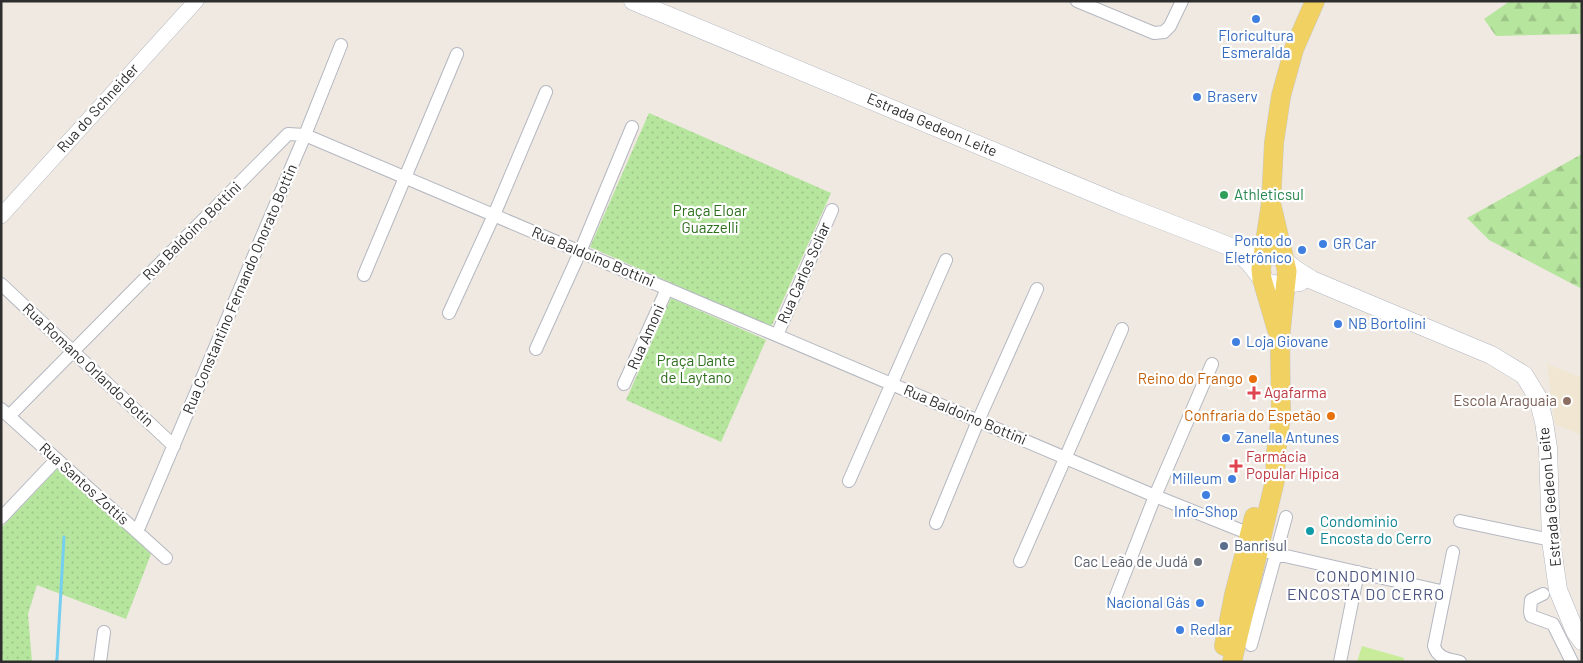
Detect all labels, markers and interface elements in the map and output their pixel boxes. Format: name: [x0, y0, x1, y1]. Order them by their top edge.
marker: Floricultura Esmeralda: [1250, 13, 1262, 25]
place label: Floricultura Esmeralda: [1218, 26, 1294, 61]
street label: Rua do Schneider: [53, 59, 142, 155]
place label: Braserv: [1207, 87, 1258, 105]
street label: Estrada Gedeon Leite: [864, 88, 1000, 160]
marker: Braserv: [1191, 91, 1203, 103]
street label: Rua Constantino Fernando Onorato Bottin: [178, 161, 300, 416]
street label: Rua Baldoino Bottini: [138, 177, 244, 283]
place label: Athleticsul: [1234, 185, 1304, 203]
marker: Athleticsul: [1218, 189, 1230, 201]
park label: Praça Eloar Guazzelli: [673, 201, 748, 236]
street label: Rua Carlos Scliar: [773, 219, 834, 326]
street label: Rua Baldoino Bottini: [529, 222, 658, 290]
place label: Ponto do Eletrônico: [1225, 231, 1292, 266]
place label: GR Car: [1333, 234, 1377, 252]
marker: GR Car: [1317, 238, 1329, 250]
marker: Ponto do Eletrônico: [1296, 244, 1308, 256]
street label: Rua Romano Orlando Botin: [19, 299, 158, 430]
street label: Rua Amoni: [623, 301, 667, 372]
place label: NB Bortolini: [1348, 314, 1426, 332]
marker: NB Bortolini: [1332, 318, 1344, 330]
place label: Loja Giovane: [1246, 332, 1329, 350]
marker: Loja Giovane: [1230, 336, 1242, 348]
park label: Praça Dante de Laytano: [657, 351, 735, 386]
place label: Reino do Frango: [1138, 369, 1243, 387]
marker: Reino do Frango: [1247, 373, 1259, 385]
street label: Rua Baldoino Bottini: [901, 380, 1030, 448]
place label: Agafarma: [1264, 383, 1327, 401]
marker: Agafarma: [1248, 387, 1260, 399]
place label: Escola Araguaia: [1453, 391, 1557, 409]
marker: Escola Araguaia: [1561, 395, 1573, 407]
place label: Confraria do Espetão: [1184, 406, 1321, 424]
marker: Confraria do Espetão: [1325, 410, 1337, 422]
street label: Estrada Gedeon Leite: [1534, 427, 1564, 568]
place label: Zanella Antunes: [1236, 428, 1339, 446]
marker: Zanella Antunes: [1220, 432, 1232, 444]
street label: Rua Santos Zottis: [36, 438, 133, 528]
place label: Farmácia Popular Hípica: [1246, 447, 1339, 482]
marker: Farmácia Popular Hípica: [1230, 460, 1242, 472]
place label: Milleum: [1172, 469, 1222, 487]
marker: Milleum: [1226, 473, 1238, 485]
marker: Info-Shop: [1200, 489, 1212, 501]
place label: Info-Shop: [1174, 502, 1238, 520]
place label: Condominio Encosta do Cerro: [1320, 512, 1432, 547]
marker: Condominio Encosta do Cerro: [1304, 525, 1316, 537]
place label: Banrisul: [1234, 536, 1287, 554]
marker: Banrisul: [1218, 540, 1230, 552]
place label: Cac Leão de Judá: [1074, 552, 1188, 570]
marker: Cac Leão de Judá: [1192, 556, 1204, 568]
district label: CONDOMINIO ENCOSTA DO CERRO: [1287, 566, 1445, 603]
place label: Nacional Gás: [1106, 593, 1190, 611]
marker: Nacional Gás: [1194, 597, 1206, 609]
place label: Redlar: [1190, 620, 1232, 638]
marker: Redlar: [1174, 624, 1186, 636]

